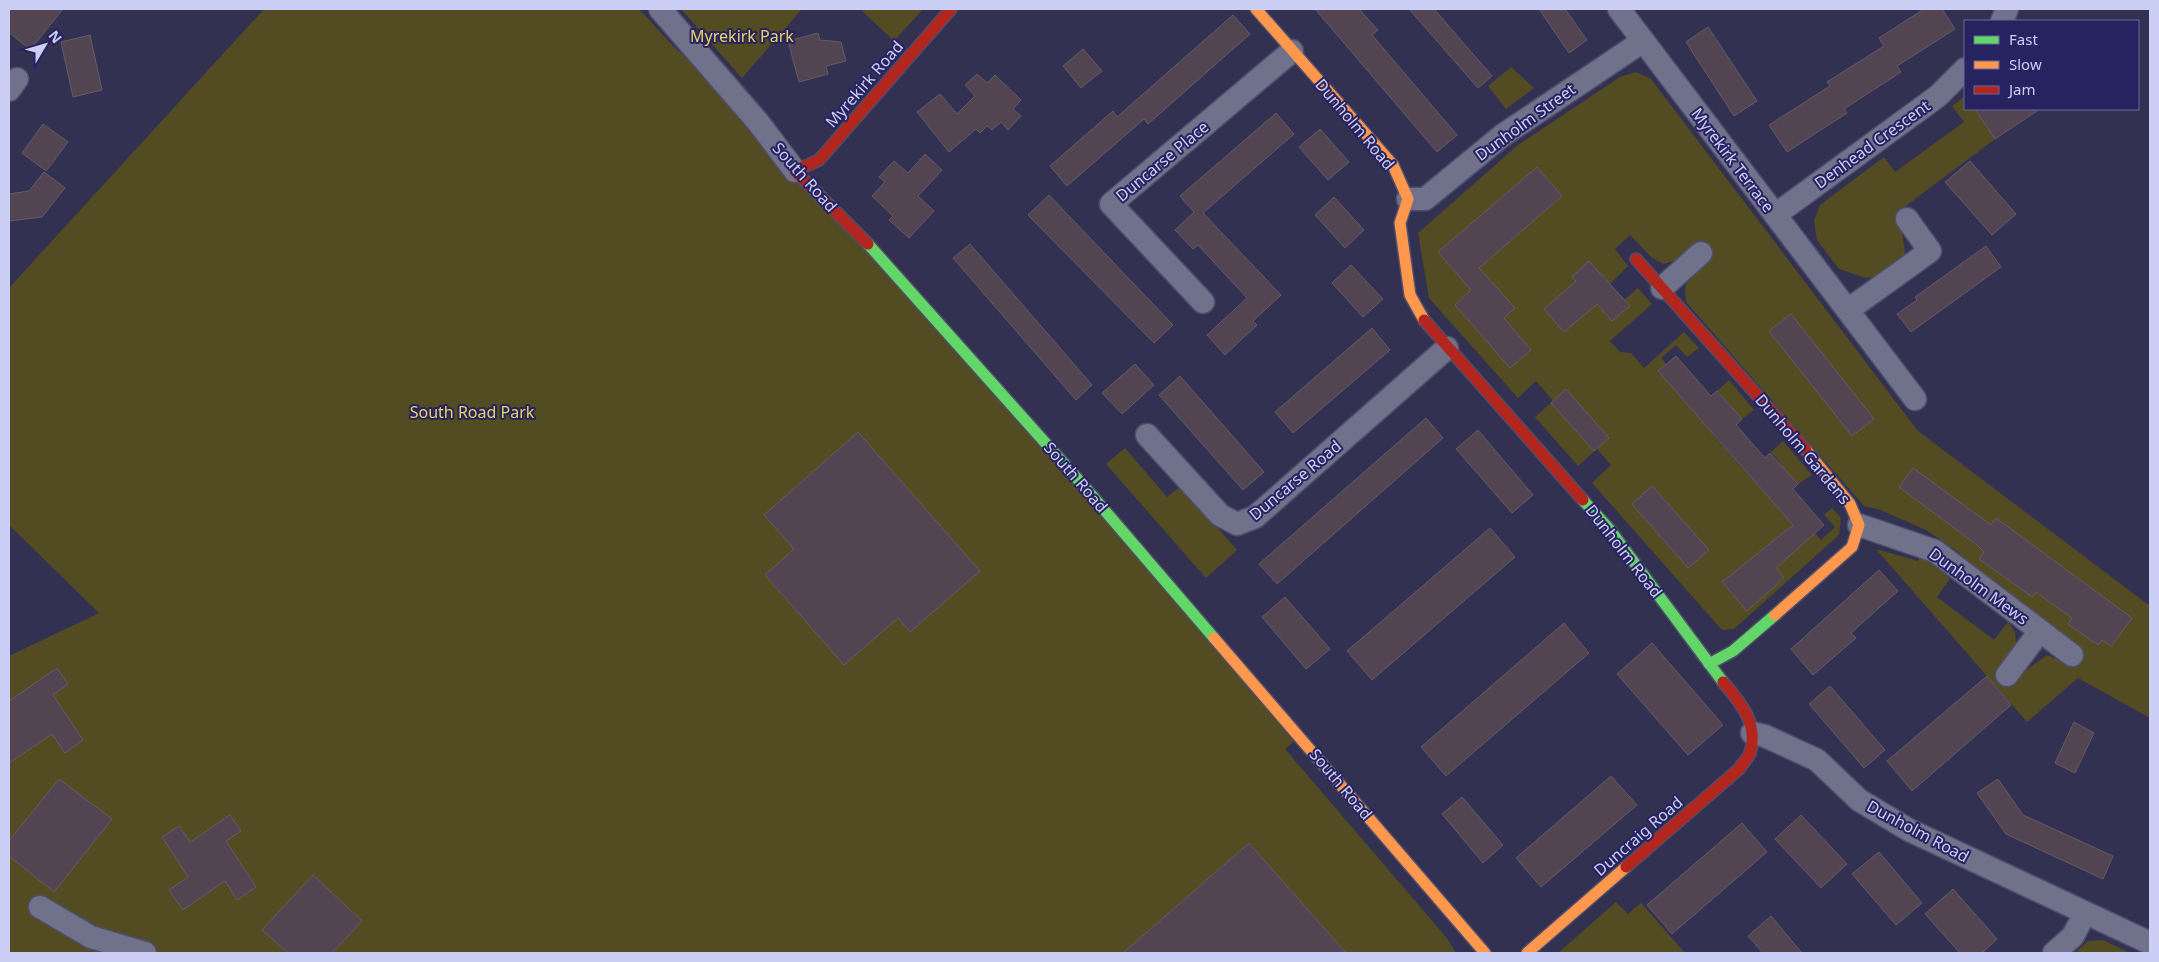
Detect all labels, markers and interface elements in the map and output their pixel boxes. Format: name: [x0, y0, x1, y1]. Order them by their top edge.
north arrow: [20, 20, 70, 70]
legend: [1964, 20, 2139, 110]
park label: Myrekirk Park: [690, 25, 794, 47]
text: N: [45, 26, 67, 47]
text: Fast: [2009, 29, 2038, 49]
street label: Myrekirk Road: [820, 36, 908, 132]
text: Slow: [2009, 54, 2042, 74]
street label: Dunholm Road: [1310, 74, 1400, 174]
street label: Dunholm Street: [1470, 78, 1580, 166]
text: Jam: [2007, 79, 2036, 99]
street label: Denhead Crescent: [1810, 94, 1934, 193]
street label: Myrekirk Terrace: [1686, 103, 1780, 217]
street label: Duncarse Place: [1111, 116, 1213, 206]
street label: South Road: [768, 137, 842, 217]
street label: Dunholm Gardens: [1750, 389, 1856, 509]
park label: South Road Park: [410, 401, 535, 423]
street label: Duncarse Road: [1244, 435, 1346, 525]
street label: South Road: [1039, 437, 1113, 517]
street label: Dunholm Road: [1581, 500, 1667, 602]
street label: Dunholm Mews: [1925, 542, 2033, 630]
street label: South Road: [1305, 744, 1377, 824]
street label: Duncraig Road: [1589, 791, 1687, 881]
street label: Dunholm Road: [1863, 795, 1973, 867]

